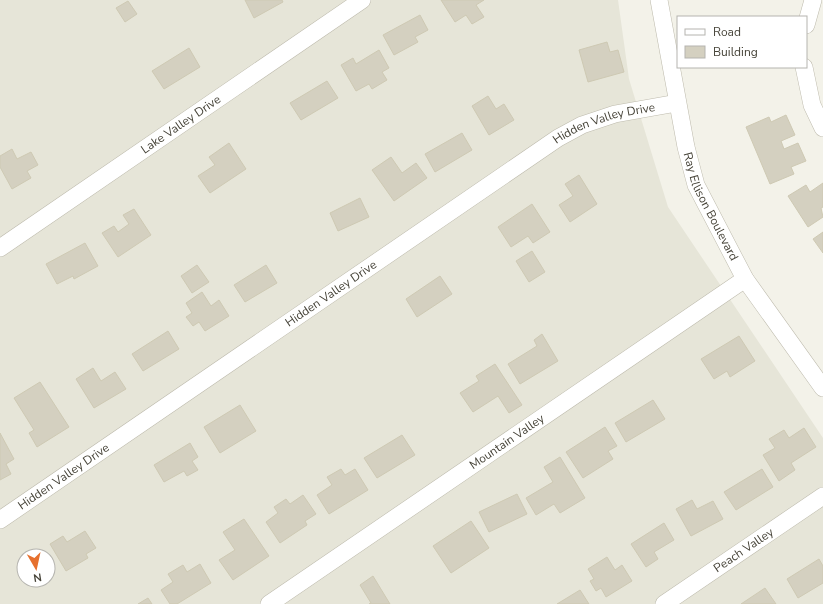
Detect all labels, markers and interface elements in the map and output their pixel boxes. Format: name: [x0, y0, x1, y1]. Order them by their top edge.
legend: [677, 16, 807, 68]
text: Road: [713, 24, 741, 40]
text: Building: [713, 44, 758, 60]
street label: Lake Valley Drive: [138, 91, 224, 157]
street label: Hidden Valley Drive: [549, 99, 656, 147]
street label: Ray Ellison Boulevard: [680, 150, 742, 263]
street label: Hidden Valley Drive: [282, 257, 380, 330]
street label: Mountain Valley: [466, 410, 548, 473]
street label: Hidden Valley Drive: [15, 440, 112, 513]
street label: Peach Valley: [710, 524, 777, 576]
north arrow: [16, 548, 56, 588]
text: N: [32, 569, 43, 585]

